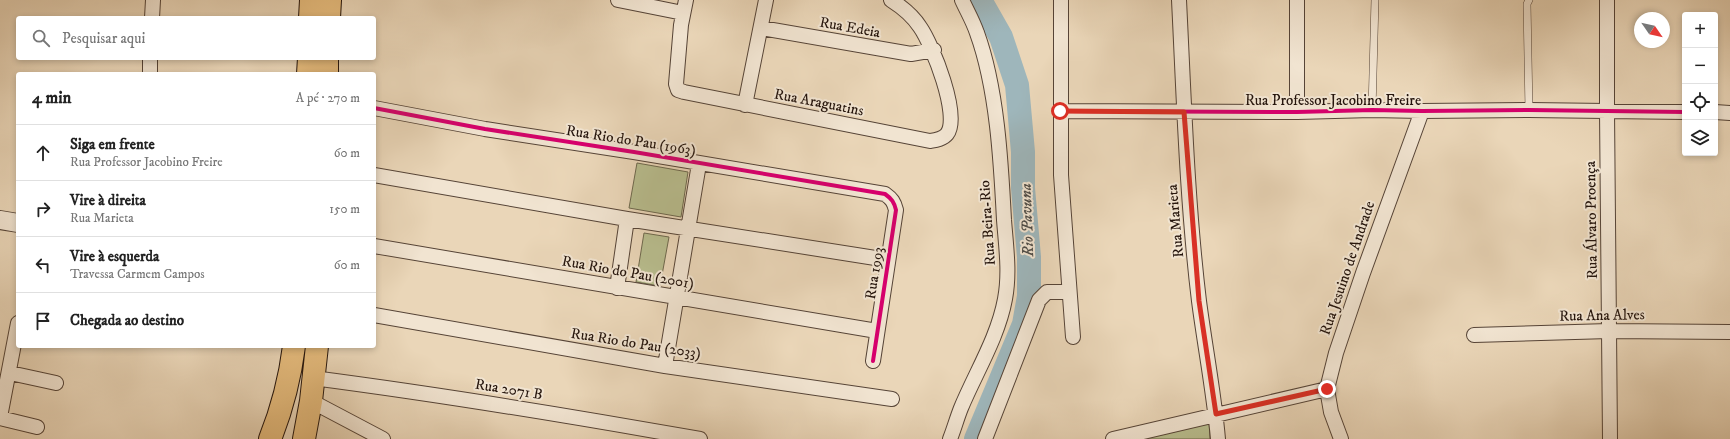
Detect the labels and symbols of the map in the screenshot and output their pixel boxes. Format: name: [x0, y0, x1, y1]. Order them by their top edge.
north arrow: [1634, 12, 1670, 48]
street label: Rua Edeia: [818, 13, 882, 42]
street label: Rua Araguatins: [773, 85, 865, 120]
street label: Rua Professor Jacobino Freire: [1245, 91, 1421, 110]
route start: [1051, 102, 1069, 120]
street label: Rua Rio do Pau (1963): [565, 121, 697, 160]
street label: Rua Álvaro Proença: [1580, 160, 1602, 279]
street label: Rua Beira-Rio: [975, 180, 1000, 266]
water label: Rio Pavuna: [1016, 183, 1038, 258]
street label: Rua Marieta: [1163, 183, 1188, 259]
street label: Rua Jesuino de Andrade: [1316, 199, 1379, 338]
street label: Rua 1993: [861, 245, 888, 301]
street label: Rua Rio do Pau (2001): [560, 252, 695, 293]
street label: Rua Ana Alves: [1559, 305, 1645, 326]
street label: Rua Rio do Pau (2033): [570, 324, 702, 363]
street label: Rua 2071 B: [474, 375, 544, 404]
route end: [1318, 380, 1336, 398]

